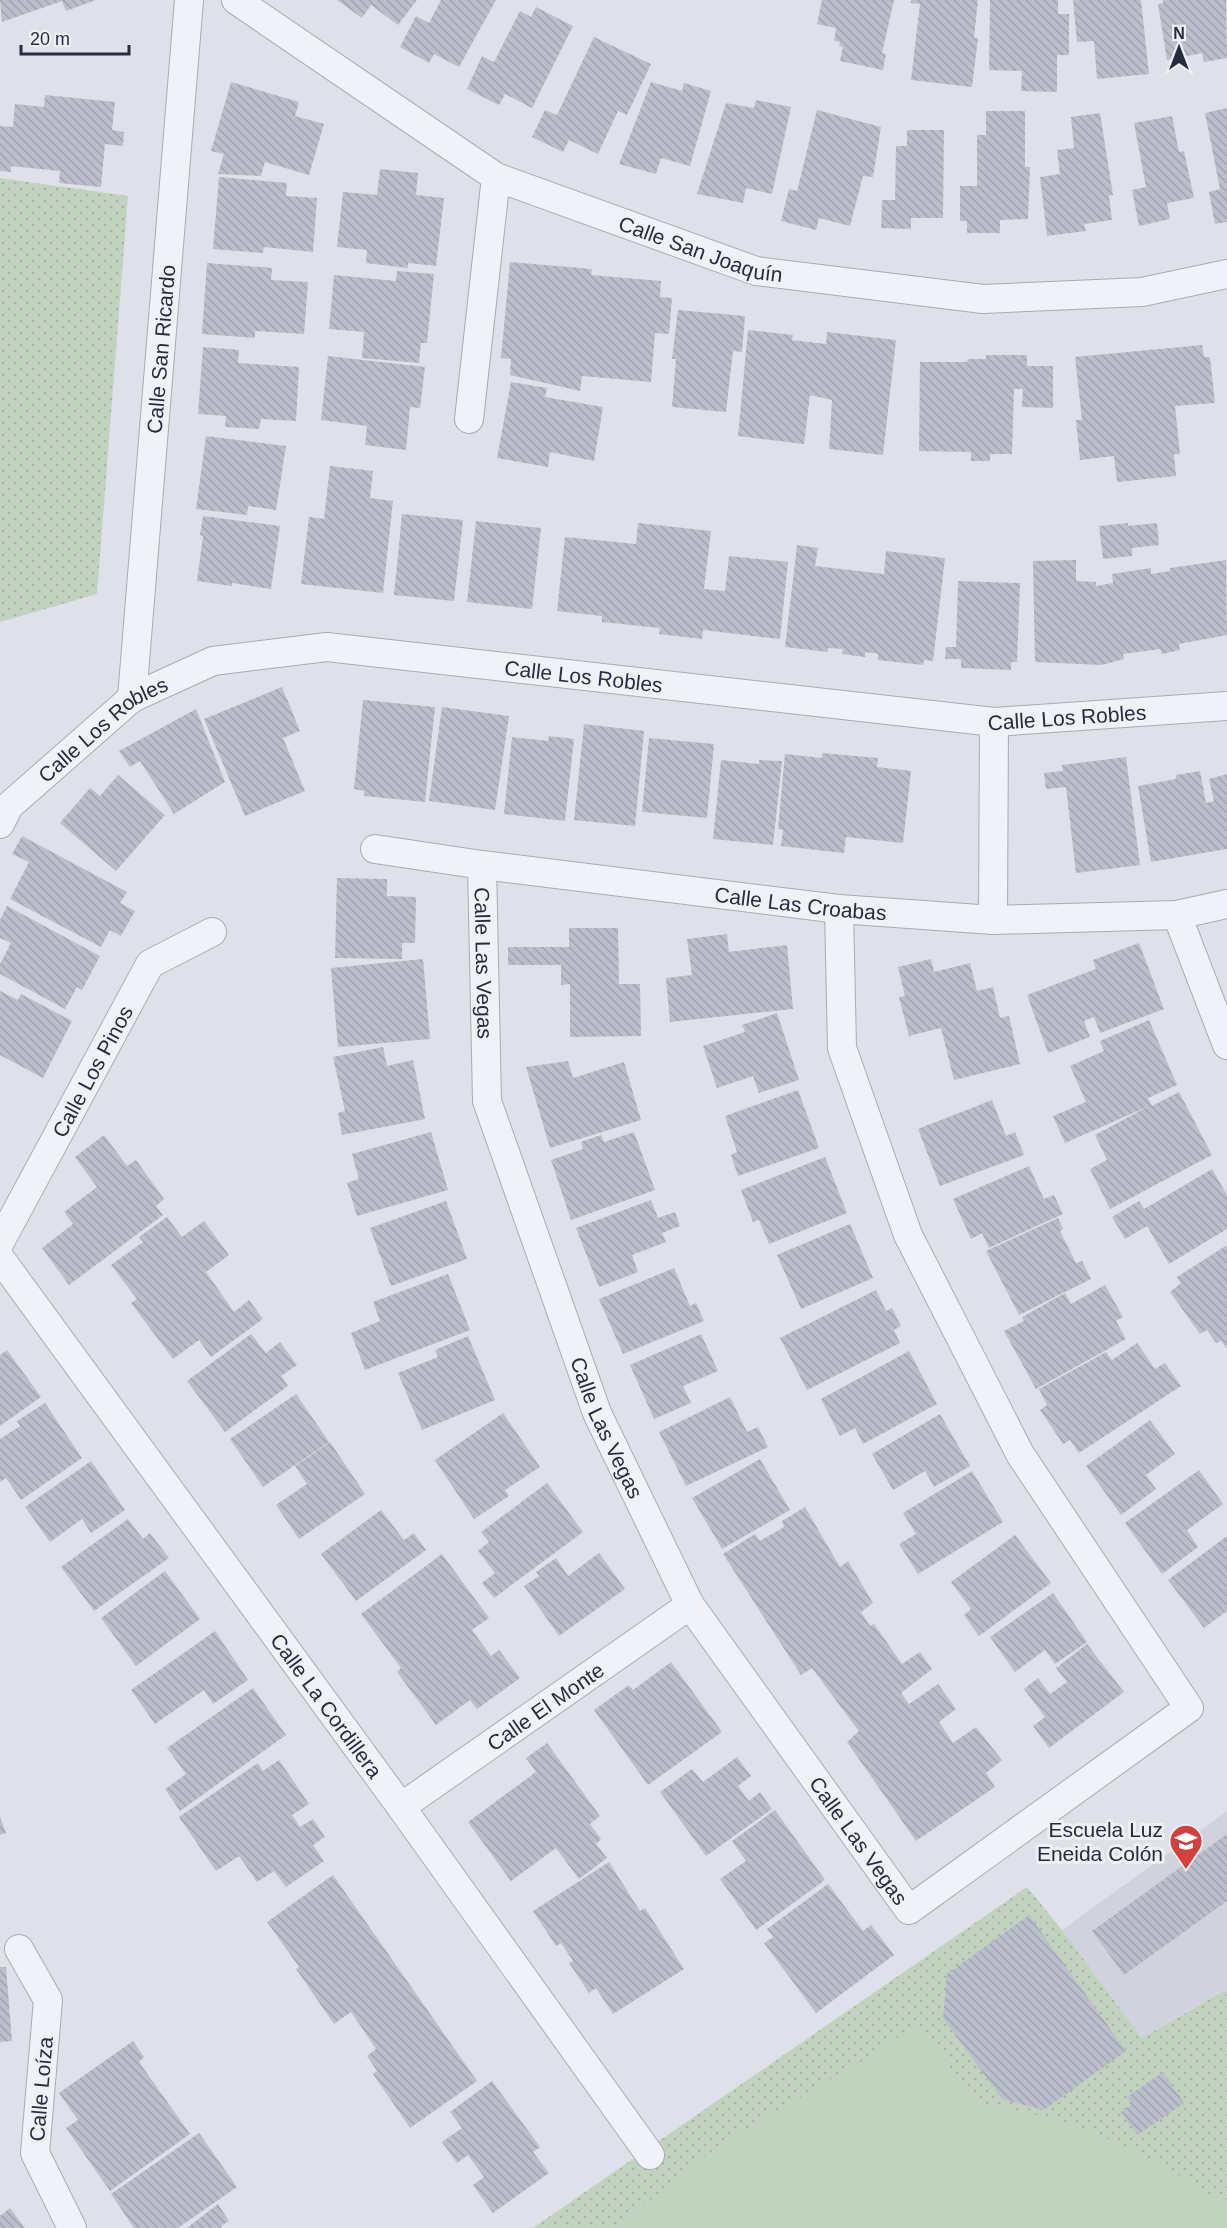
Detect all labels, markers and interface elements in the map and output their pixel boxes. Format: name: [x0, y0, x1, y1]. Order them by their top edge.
scale bar: [21, 18, 129, 56]
north arrow: [1149, 18, 1209, 78]
text: N: [1173, 25, 1185, 42]
text: 20 m: [30, 29, 70, 49]
street label: Calle San Joaquín: [616, 211, 784, 286]
street label: Calle San Ricardo: [142, 264, 179, 435]
street label: Calle Los Robles: [503, 656, 664, 696]
street label: Calle Los Robles: [33, 672, 171, 787]
street label: Calle Los Robles: [987, 700, 1147, 734]
street label: Calle Las Croabas: [713, 882, 887, 924]
street label: Calle Las Vegas: [471, 887, 497, 1039]
street label: Calle Los Pinos: [47, 1002, 137, 1141]
street label: Calle Las Vegas: [567, 1354, 648, 1502]
street label: Calle La Cordillera: [266, 1629, 387, 1782]
street label: Calle El Monte: [483, 1658, 608, 1755]
street label: Calle Las Vegas: [805, 1772, 913, 1909]
place label: Escuela Luz Eneida Colón: [1037, 1818, 1163, 1865]
school or university icon: Escuela Luz Eneida Colón: [1168, 1823, 1204, 1870]
street label: Calle Loíza: [25, 2035, 57, 2142]

